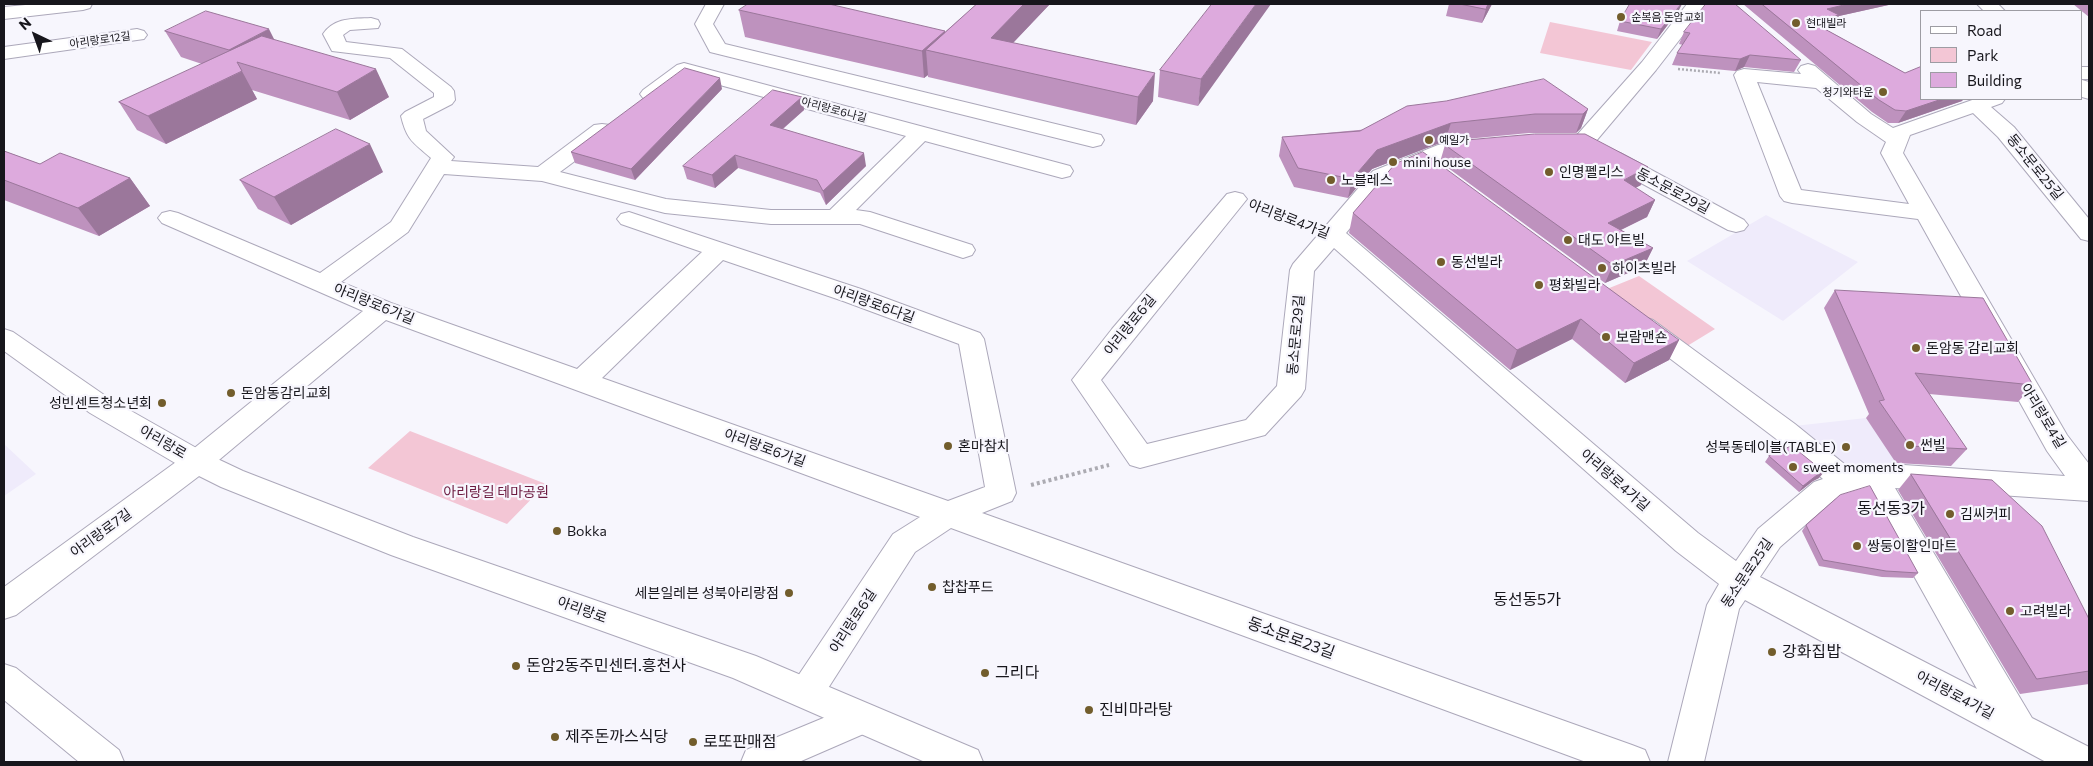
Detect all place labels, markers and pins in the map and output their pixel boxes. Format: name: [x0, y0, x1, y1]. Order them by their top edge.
place label: 순복음 돈암교회: [1631, 10, 1704, 24]
marker: 순복음 돈암교회: [1615, 11, 1627, 23]
place label: 현대빌라: [1806, 16, 1846, 30]
marker: 현대빌라: [1790, 17, 1802, 29]
place label: 청기와타운: [1822, 85, 1873, 99]
marker: 청기와타운: [1877, 86, 1889, 98]
place label: 예일가: [1439, 133, 1469, 147]
marker: 예일가: [1423, 134, 1435, 146]
place label: mini house: [1403, 154, 1471, 170]
marker: mini house: [1387, 156, 1399, 168]
place label: 인명펠리스: [1559, 164, 1623, 180]
marker: 인명펠리스: [1543, 166, 1555, 178]
place label: 노블레스: [1341, 172, 1393, 188]
marker: 노블레스: [1325, 174, 1337, 186]
place label: 대도 아트빌: [1578, 232, 1645, 248]
marker: 대도 아트빌: [1562, 234, 1574, 246]
place label: 동선빌라: [1451, 254, 1503, 270]
marker: 동선빌라: [1435, 256, 1447, 268]
place label: 하이츠빌라: [1612, 260, 1676, 276]
marker: 하이츠빌라: [1596, 262, 1608, 274]
place label: 평화빌라: [1549, 277, 1601, 293]
marker: 평화빌라: [1533, 279, 1545, 291]
place label: 보람맨숀: [1616, 329, 1668, 345]
marker: 보람맨숀: [1600, 331, 1612, 343]
place label: 돈암동 감리교회: [1926, 340, 2019, 356]
marker: 돈암동 감리교회: [1910, 342, 1922, 354]
place label: 돈암동감리교회: [241, 385, 331, 401]
marker: 돈암동감리교회: [225, 387, 237, 399]
place label: 성빈센트청소년회: [49, 395, 152, 411]
marker: 성빈센트청소년회: [156, 397, 168, 409]
place label: 썬빌: [1920, 437, 1946, 453]
place label: 혼마참치: [958, 438, 1010, 454]
place label: 성북동테이블(TABLE): [1705, 439, 1836, 455]
marker: 썬빌: [1904, 439, 1916, 451]
marker: 혼마참치: [942, 440, 954, 452]
marker: 성북동테이블(TABLE): [1840, 441, 1852, 453]
place label: sweet moments: [1803, 459, 1904, 475]
marker: sweet moments: [1787, 461, 1799, 473]
place label: 김씨커피: [1960, 506, 2012, 522]
marker: 김씨커피: [1944, 508, 1956, 520]
place label: Bokka: [567, 523, 607, 539]
marker: Bokka: [551, 525, 563, 537]
place label: 쌍둥이할인마트: [1867, 538, 1957, 554]
marker: 쌍둥이할인마트: [1851, 540, 1863, 552]
place label: 찹찹푸드: [942, 579, 994, 595]
marker: 찹찹푸드: [926, 581, 938, 593]
place label: 세븐일레븐 성북아리랑점: [635, 585, 779, 601]
marker: 세븐일레븐 성북아리랑점: [783, 587, 795, 599]
place label: 고려빌라: [2020, 603, 2072, 619]
marker: 고려빌라: [2004, 605, 2016, 617]
place label: 강화집밥: [1782, 642, 1841, 662]
marker: 강화집밥: [1766, 646, 1778, 658]
place label: 돈암2동주민센터.흥천사: [526, 656, 686, 676]
marker: 돈암2동주민센터.흥천사: [510, 660, 522, 672]
place label: 그리다: [995, 663, 1039, 683]
marker: 그리다: [979, 667, 991, 679]
place label: 진비마라탕: [1099, 700, 1173, 720]
marker: 진비마라탕: [1083, 704, 1095, 716]
place label: 제주돈까스식당: [565, 727, 668, 747]
marker: 제주돈까스식당: [549, 731, 561, 743]
place label: 로또판매점: [703, 732, 777, 752]
marker: 로또판매점: [687, 736, 699, 748]

